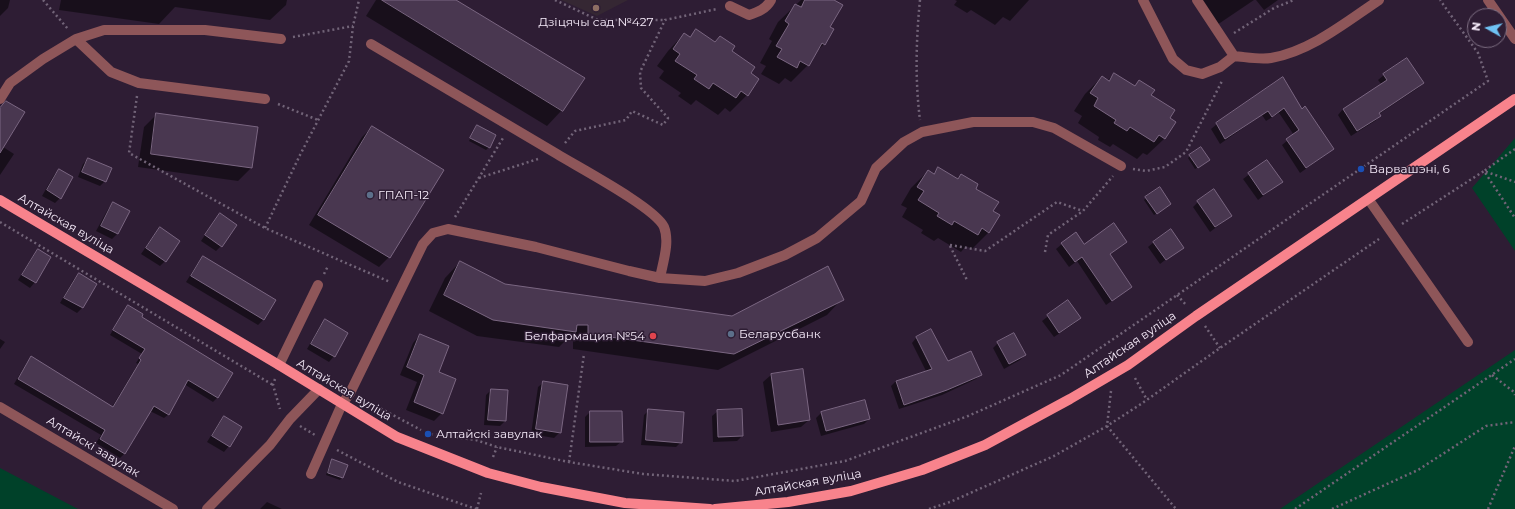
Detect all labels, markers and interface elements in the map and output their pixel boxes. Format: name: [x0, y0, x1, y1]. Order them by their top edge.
marker: Дзіцячы сад №427: [591, 3, 601, 13]
north arrow: [1467, 8, 1507, 48]
place label: Дзіцячы сад №427: [538, 15, 654, 29]
text: N: [1469, 21, 1484, 32]
place label: Варвашэні, 6: [1369, 162, 1450, 176]
marker: Варвашэні, 6: [1356, 164, 1366, 174]
place label: ГПАП-12: [378, 188, 429, 202]
marker: ГПАП-12: [365, 190, 375, 200]
street label: Алтайская вуліца: [16, 191, 116, 257]
street label: Алтайская вуліца: [1081, 309, 1179, 381]
place label: Беларусбанк: [739, 327, 821, 341]
place label: Белфармация №54: [524, 329, 645, 343]
marker: Беларусбанк: [726, 329, 736, 339]
marker: Белфармация №54: [648, 331, 658, 341]
street label: Алтайская вуліца: [294, 356, 394, 424]
street label: Алтайскі завулак: [44, 413, 142, 481]
place label: Алтайскі завулак: [436, 427, 542, 441]
marker: Алтайскі завулак: [423, 429, 433, 439]
street label: Алтайская вуліца: [753, 467, 863, 499]

